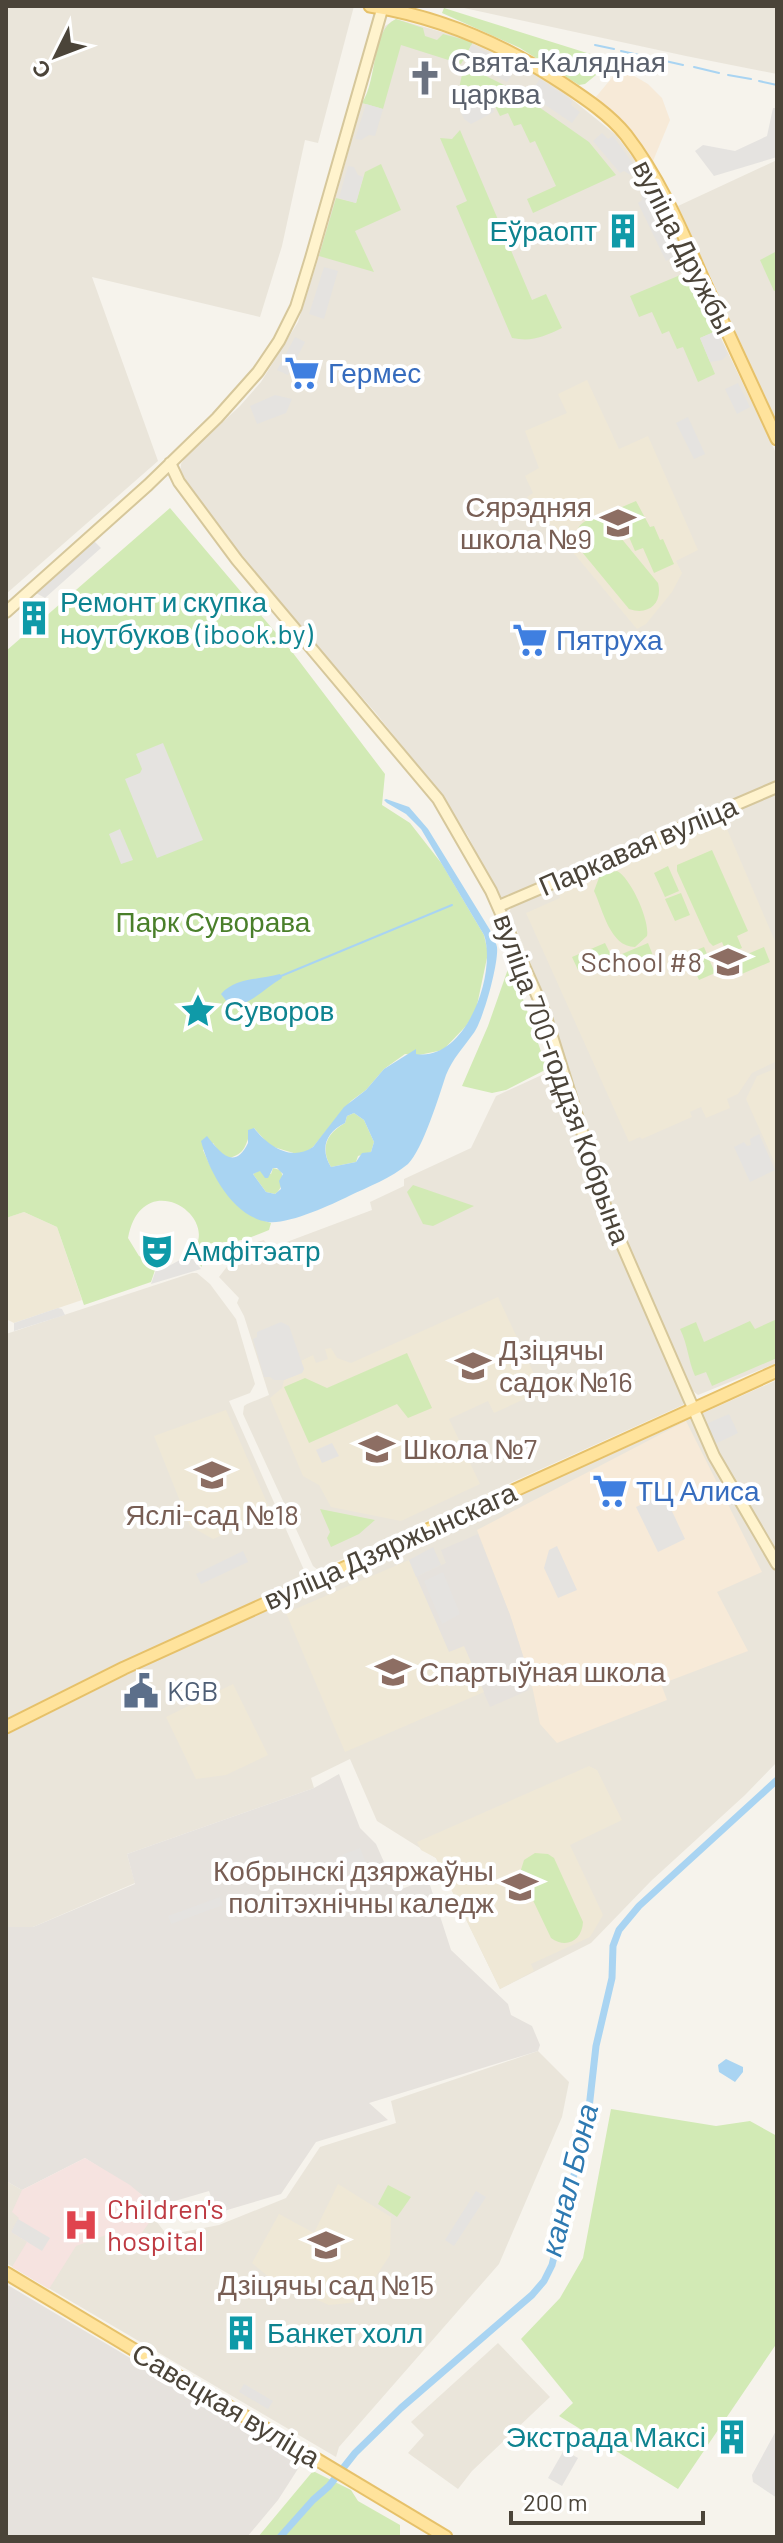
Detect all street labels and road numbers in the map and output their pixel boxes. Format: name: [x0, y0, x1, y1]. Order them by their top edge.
street label: вуліца Дружбы: [626, 154, 743, 339]
street label: Паркавая вуліца: [533, 788, 742, 902]
street label: вуліца 700-годдзя Кобрына: [487, 909, 639, 1249]
street label: вуліца Дзяржынскага: [258, 1474, 522, 1616]
street label: Савецкая вуліца: [126, 2335, 327, 2474]

